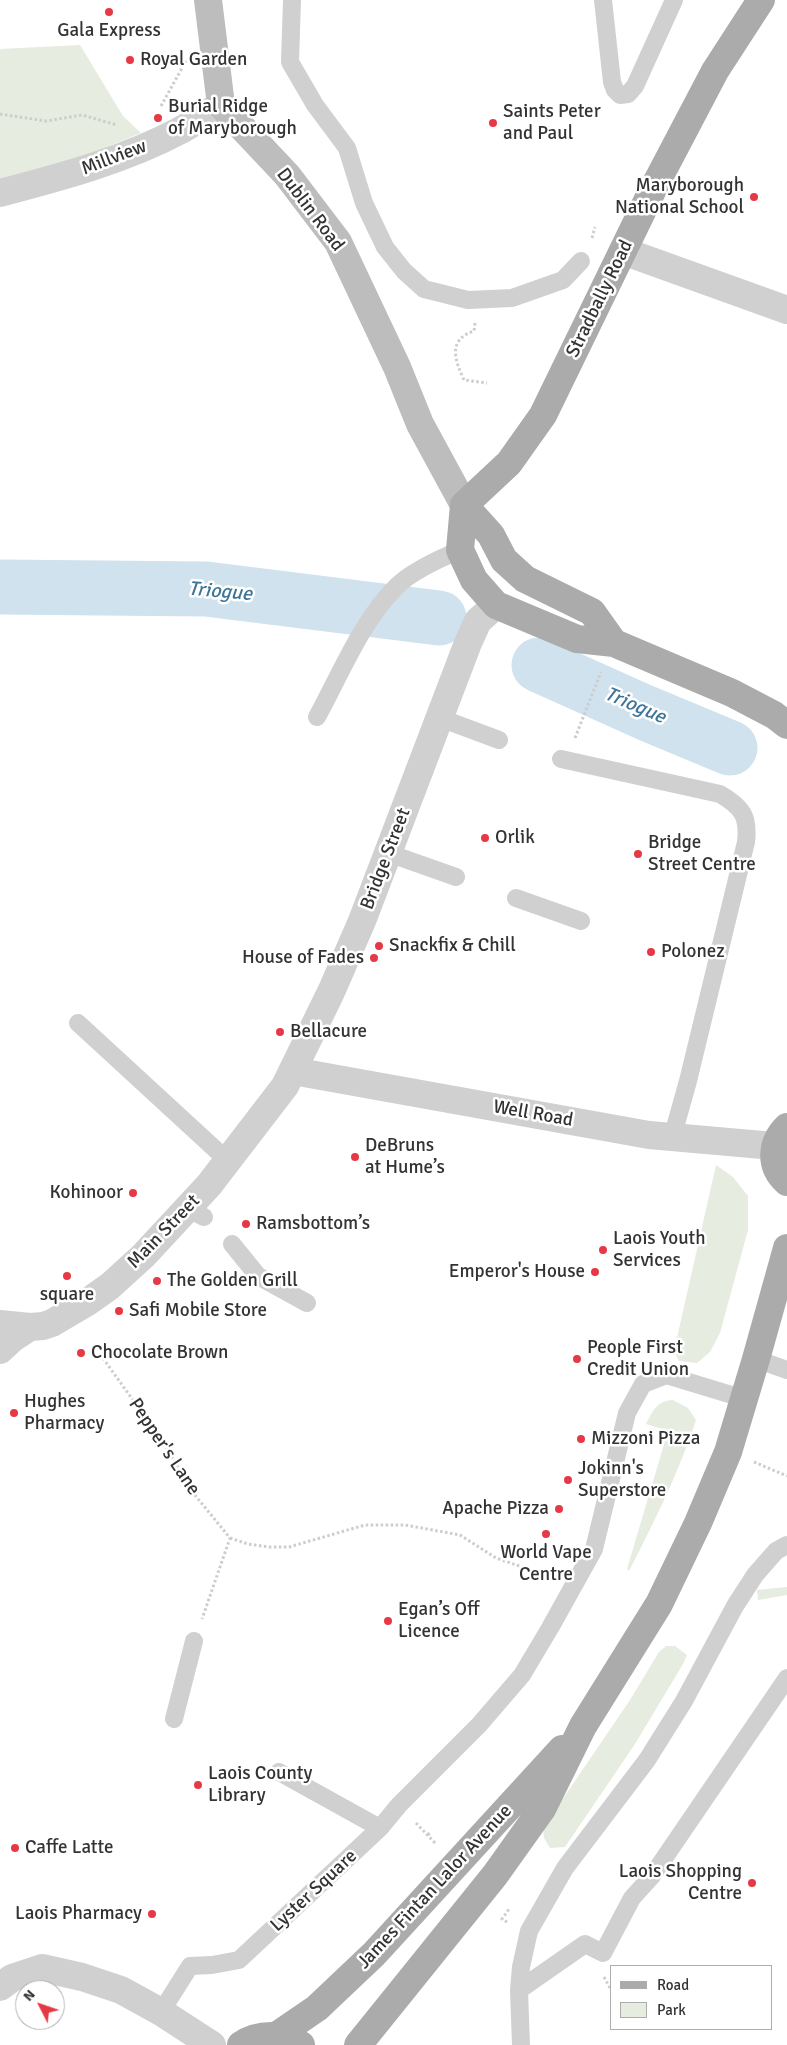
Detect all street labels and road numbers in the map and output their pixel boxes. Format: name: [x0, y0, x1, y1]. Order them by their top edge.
street label: Millview: [78, 135, 150, 181]
street label: Dublin Road: [271, 164, 349, 256]
street label: Stradbally Road: [562, 237, 638, 361]
street label: Bridge Street: [356, 805, 416, 913]
street label: Well Road: [491, 1096, 575, 1132]
street label: Main Street: [123, 1190, 205, 1274]
street label: Pepper's Lane: [123, 1394, 205, 1500]
street label: James Fintan Lalor Avenue: [353, 1800, 517, 1974]
street label: Lyster Square: [266, 1845, 362, 1937]

